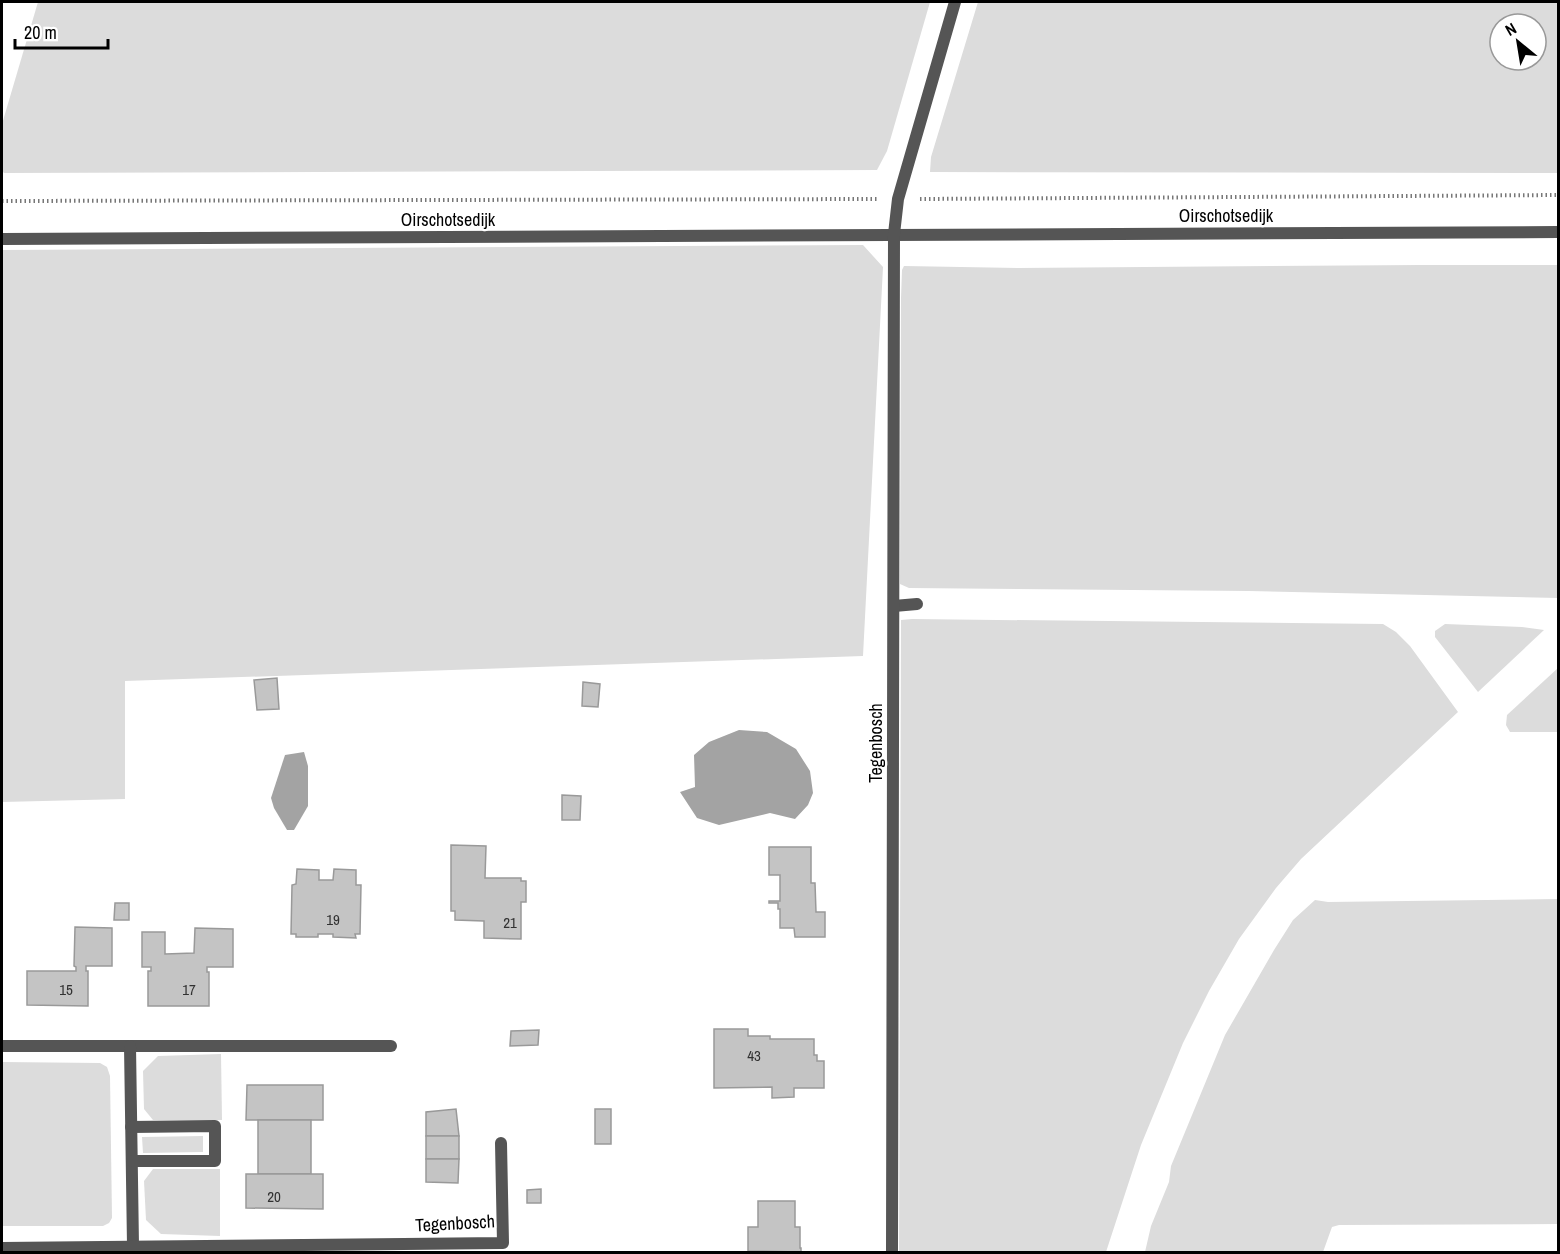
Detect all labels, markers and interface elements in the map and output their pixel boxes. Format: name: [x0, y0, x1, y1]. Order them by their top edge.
scale bar: [15, 12, 108, 50]
north arrow: [1488, 12, 1548, 72]
text: N: [1501, 17, 1520, 41]
text: 20 m: [24, 20, 57, 45]
street label: Oirschotsedijk: [1179, 203, 1274, 228]
street label: Oirschotsedijk: [401, 207, 496, 232]
street label: Tegenbosch: [863, 703, 888, 783]
house number: 19: [326, 909, 340, 930]
house number: 21: [503, 912, 517, 933]
house number: 15: [59, 979, 73, 1000]
house number: 17: [182, 979, 196, 1000]
house number: 43: [747, 1045, 761, 1066]
house number: 20: [267, 1186, 281, 1207]
street label: Tegenbosch: [415, 1208, 495, 1238]

